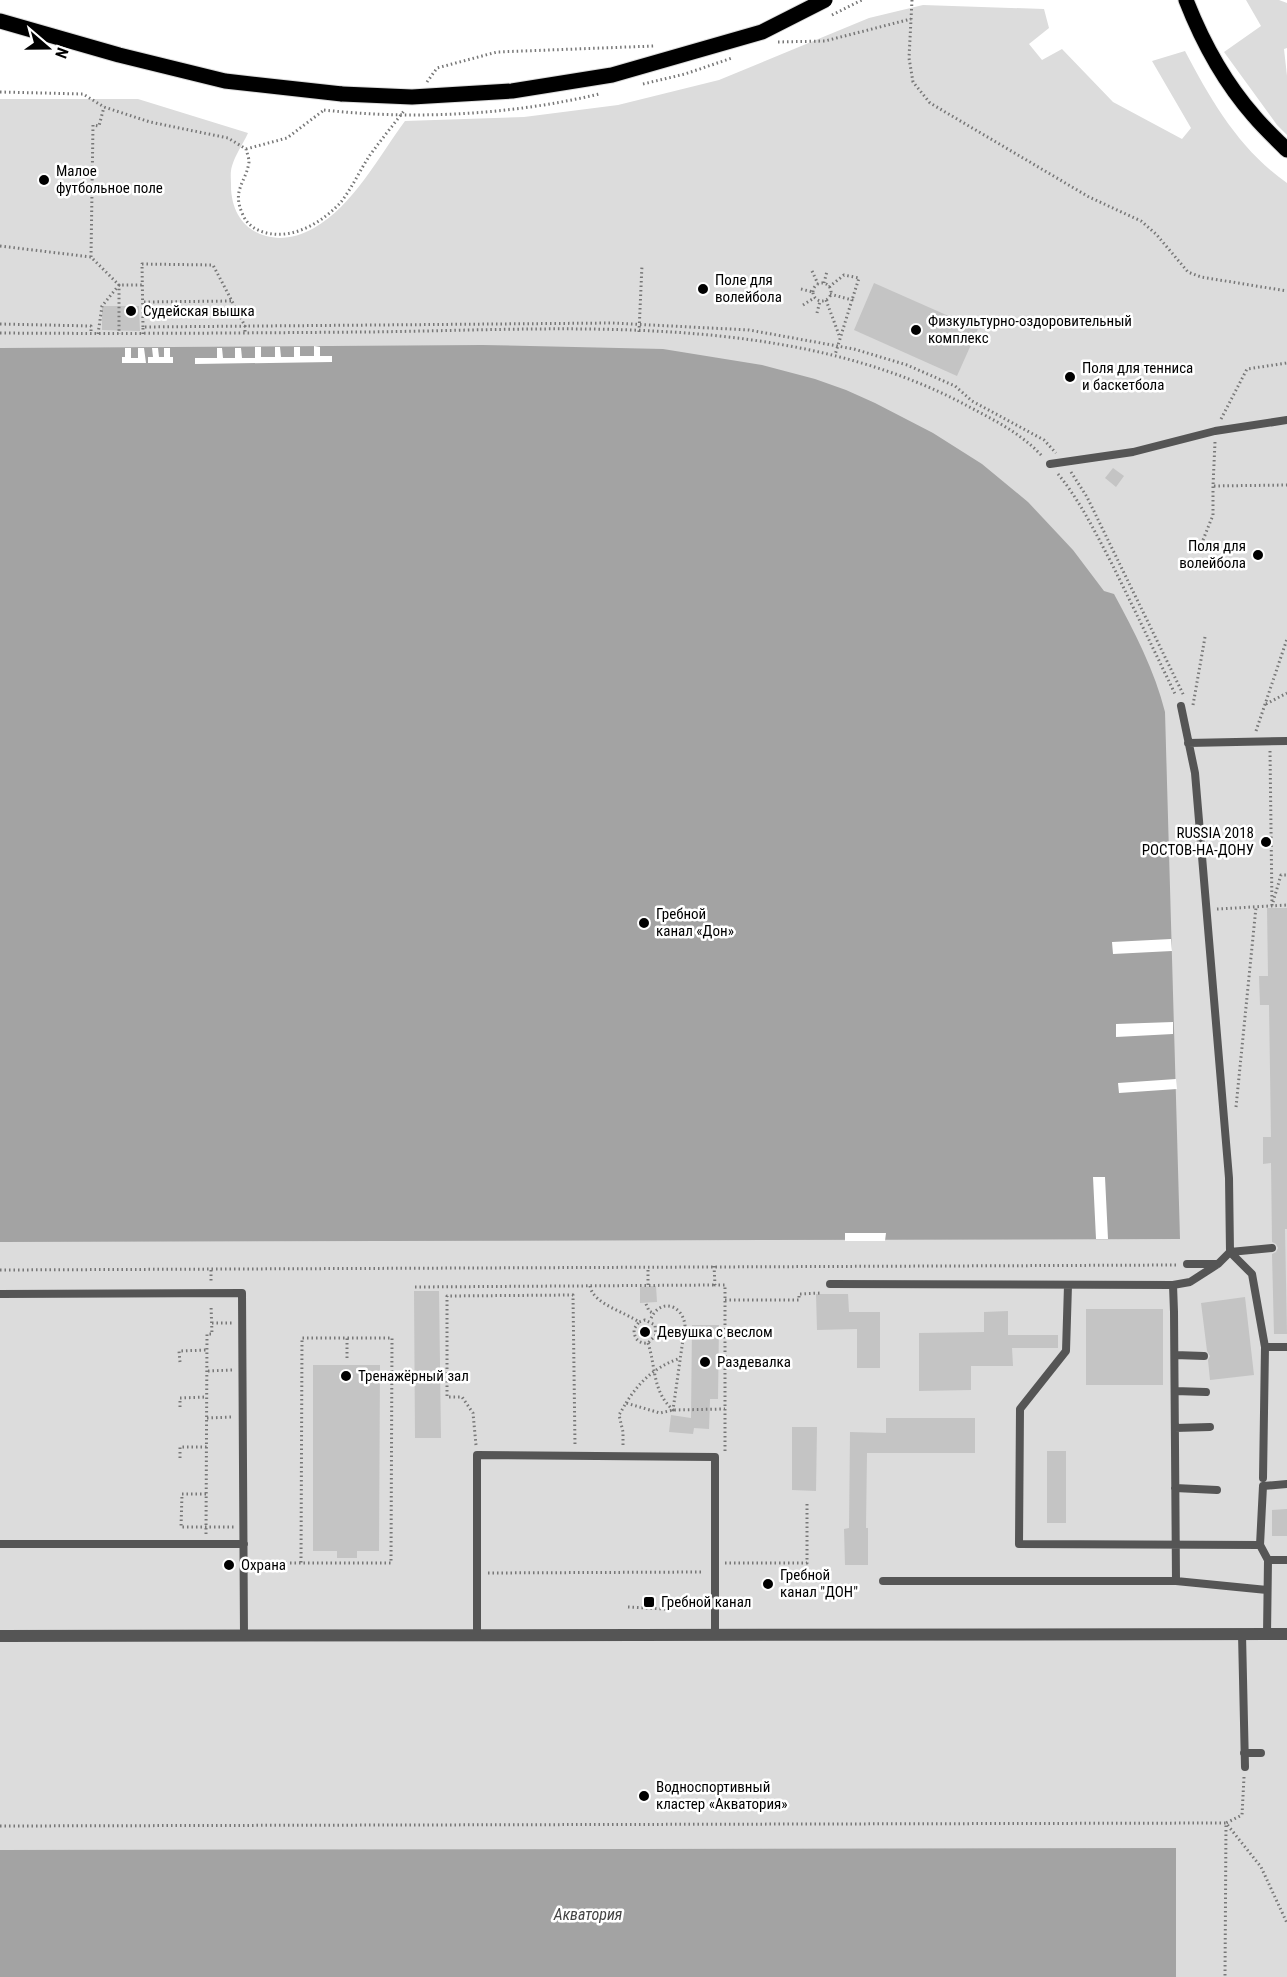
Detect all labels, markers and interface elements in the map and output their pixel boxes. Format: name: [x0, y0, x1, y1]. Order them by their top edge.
north arrow: [18, 18, 78, 78]
text: N: [51, 45, 72, 61]
place label: Малое футбольное поле: [56, 162, 163, 197]
marker: Малое футбольное поле: [37, 173, 51, 187]
place label: Поле для волейбола: [715, 271, 782, 306]
marker: Поле для волейбола: [696, 282, 710, 296]
place label: Судейская вышка: [143, 302, 255, 320]
marker: Судейская вышка: [124, 304, 138, 318]
place label: Физкультурно-оздоровительный комплекс: [928, 312, 1132, 347]
marker: Физкультурно-оздоровительный комплекс: [909, 323, 923, 337]
place label: Поля для тенниса и баскетбола: [1082, 359, 1193, 394]
marker: Поля для тенниса и баскетбола: [1063, 370, 1077, 384]
place label: Поля для волейбола: [1179, 537, 1246, 572]
marker: Поля для волейбола: [1251, 548, 1265, 562]
place label: RUSSIA 2018 РОСТОВ-НА-ДОНУ: [1142, 824, 1254, 859]
marker: RUSSIA 2018 РОСТОВ-НА-ДОНУ: [1259, 835, 1273, 849]
place label: Гребной канал «Дон»: [656, 905, 734, 940]
marker: Гребной канал «Дон»: [637, 916, 651, 930]
place label: Девушка с веслом: [657, 1323, 773, 1341]
marker: Девушка с веслом: [638, 1325, 652, 1339]
place label: Раздевалка: [717, 1353, 791, 1371]
marker: Раздевалка: [698, 1355, 712, 1369]
place label: Тренажёрный зал: [358, 1367, 469, 1385]
marker: Тренажёрный зал: [339, 1369, 353, 1383]
place label: Охрана: [241, 1556, 286, 1574]
marker: Охрана: [222, 1558, 236, 1572]
place label: Гребной канал "ДОН": [780, 1566, 858, 1601]
marker: Гребной канал "ДОН": [761, 1577, 775, 1591]
place label: Гребной канал: [661, 1593, 752, 1611]
marker: Гребной канал: [642, 1595, 656, 1609]
place label: Водноспортивный кластер «Акватория»: [656, 1778, 788, 1813]
marker: Водноспортивный кластер «Акватория»: [637, 1789, 651, 1803]
water label: Акватория: [553, 1905, 623, 1924]

